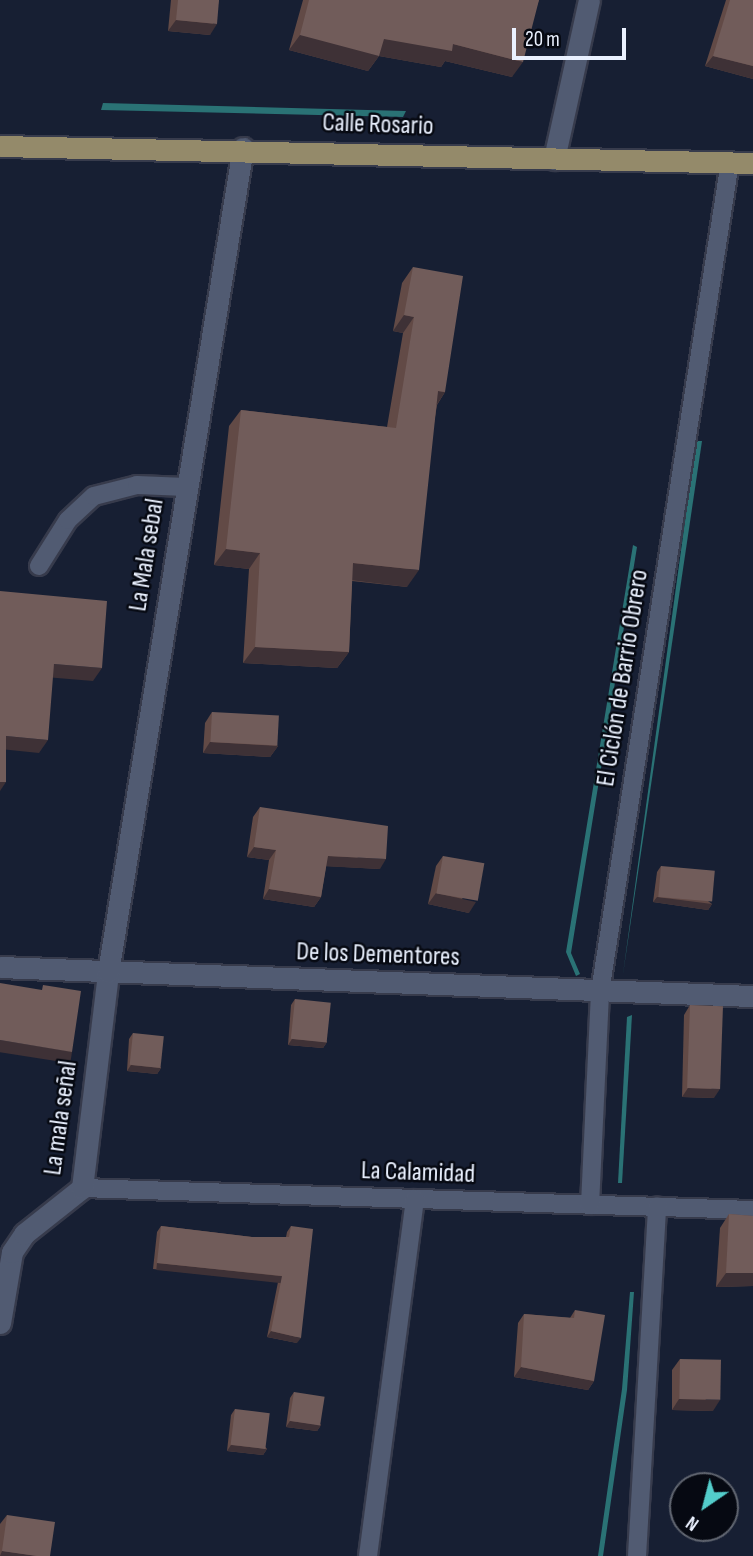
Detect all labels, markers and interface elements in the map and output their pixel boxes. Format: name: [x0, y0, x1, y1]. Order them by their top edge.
scale bar: [515, 14, 629, 58]
text: 20 m: [525, 27, 560, 52]
street label: Calle Rosario: [322, 107, 434, 143]
street label: La Mala sebal: [123, 496, 171, 614]
street label: El Ciclón de Barrio Obrero: [590, 567, 656, 789]
street label: De los Dementores: [296, 937, 460, 973]
street label: La mala señal: [38, 1059, 84, 1177]
street label: La Calamidad: [360, 1155, 476, 1191]
north arrow: [669, 1472, 739, 1542]
text: N: [682, 1511, 704, 1535]

